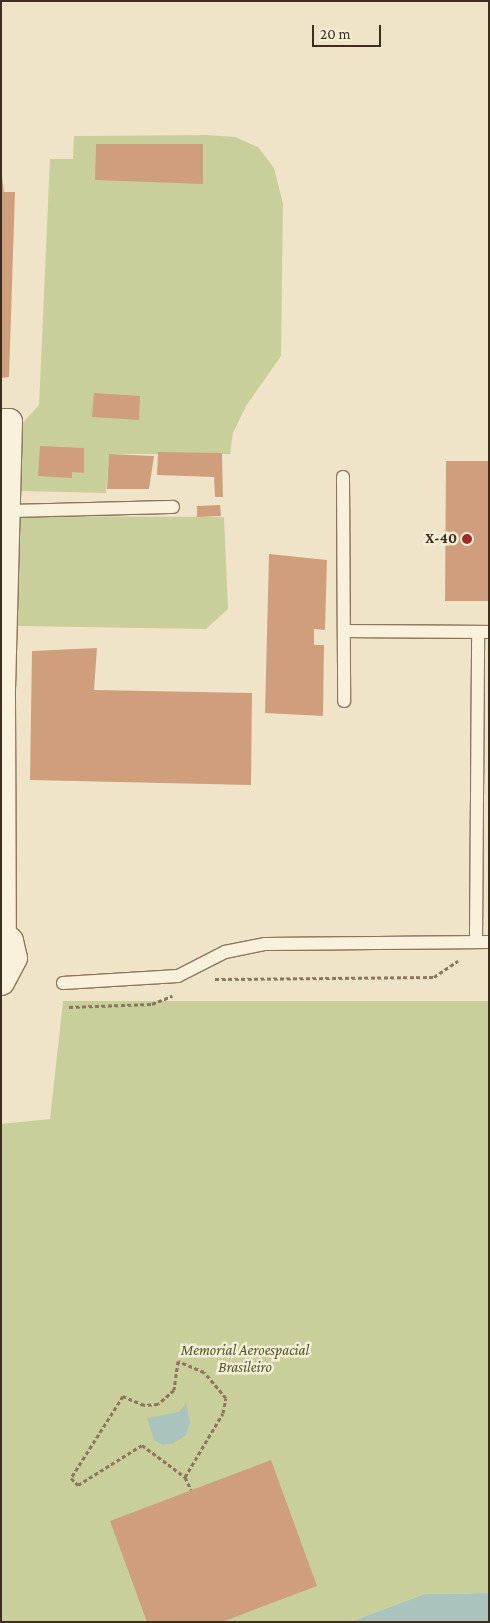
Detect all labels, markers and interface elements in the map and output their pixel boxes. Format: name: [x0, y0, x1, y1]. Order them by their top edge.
scale bar: [315, 15, 384, 47]
text: 20 m: [320, 26, 351, 42]
place label: X-40: [425, 530, 457, 548]
marker: X-40: [461, 533, 473, 545]
park label: Memorial Aeroespacial Brasileiro: [181, 1341, 309, 1376]

